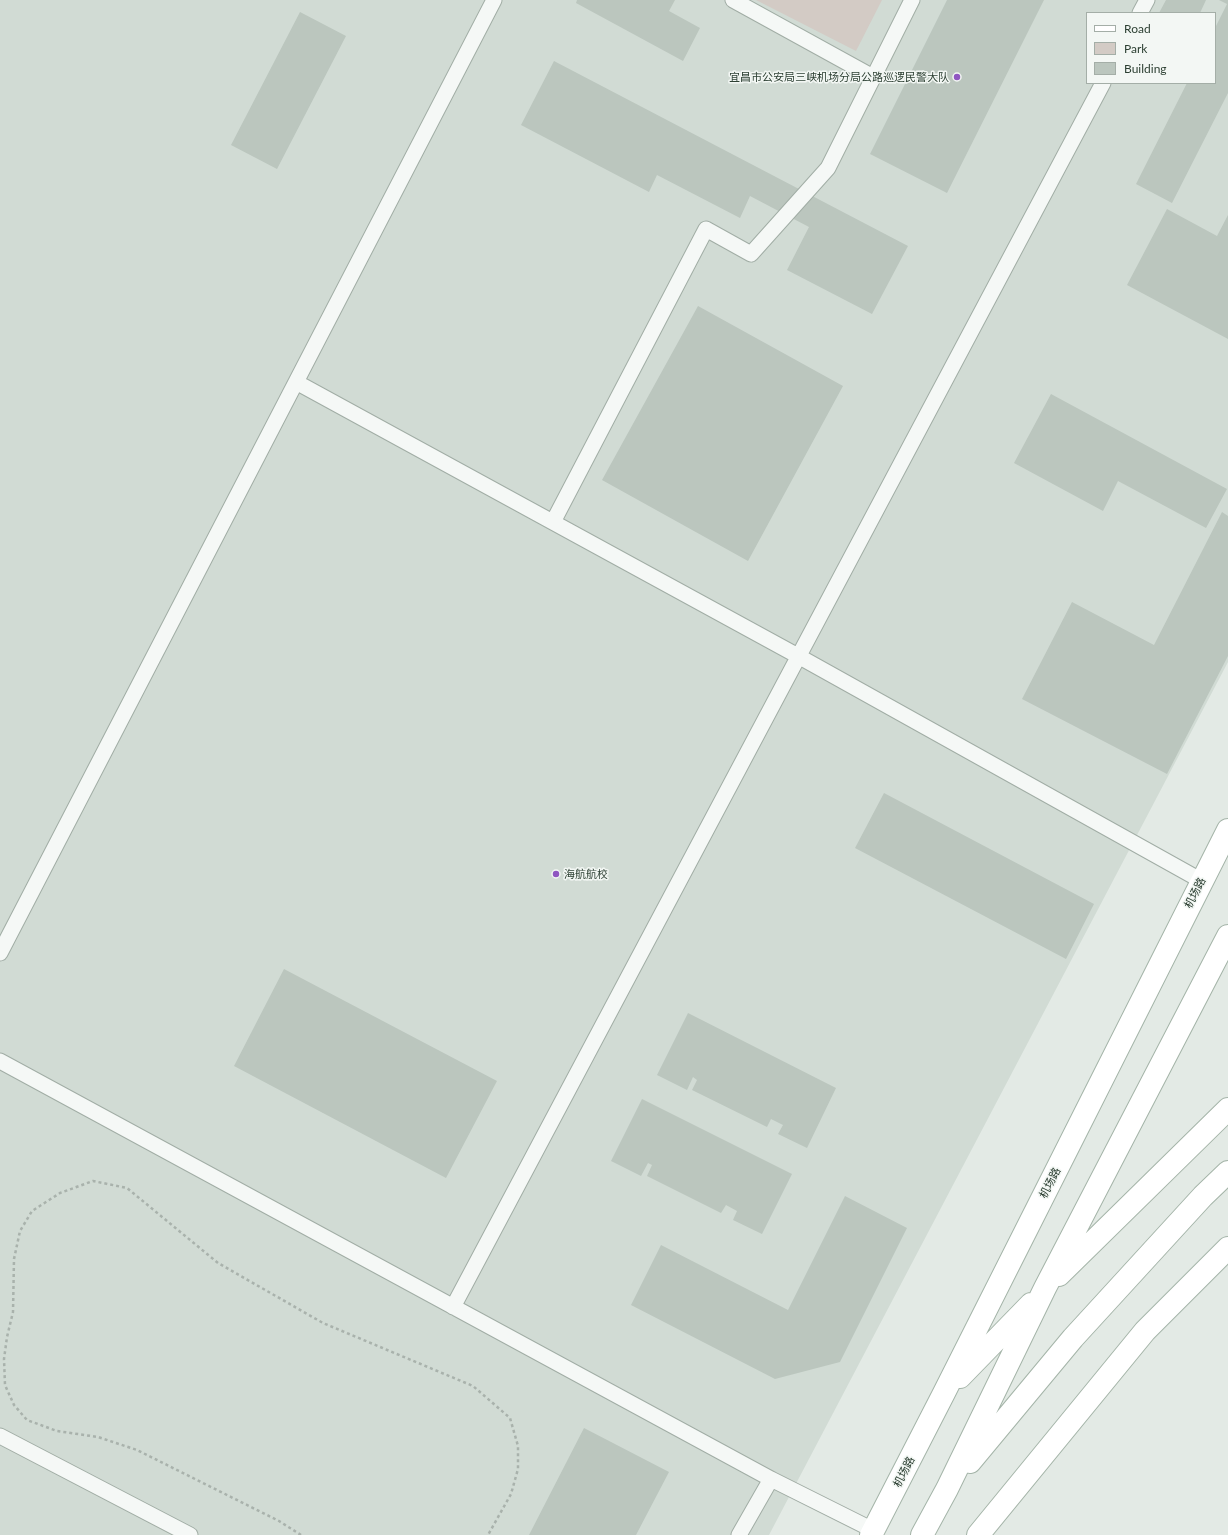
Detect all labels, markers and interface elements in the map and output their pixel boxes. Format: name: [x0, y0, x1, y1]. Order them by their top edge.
legend: [1086, 12, 1216, 84]
text: Road: [1124, 21, 1151, 36]
text: Park: [1124, 41, 1147, 56]
text: Building: [1124, 61, 1167, 76]
place label: 宜昌市公安局三峡机场分局公路巡逻民警大队: [729, 70, 949, 84]
marker: 宜昌市公安局三峡机场分局公路巡逻民警大队: [952, 72, 962, 82]
place label: 海航航校: [564, 867, 608, 881]
marker: 海航航校: [551, 869, 561, 879]
street label: 机场路: [1182, 875, 1208, 911]
street label: 机场路: [1037, 1165, 1063, 1201]
street label: 机场路: [891, 1454, 917, 1490]

